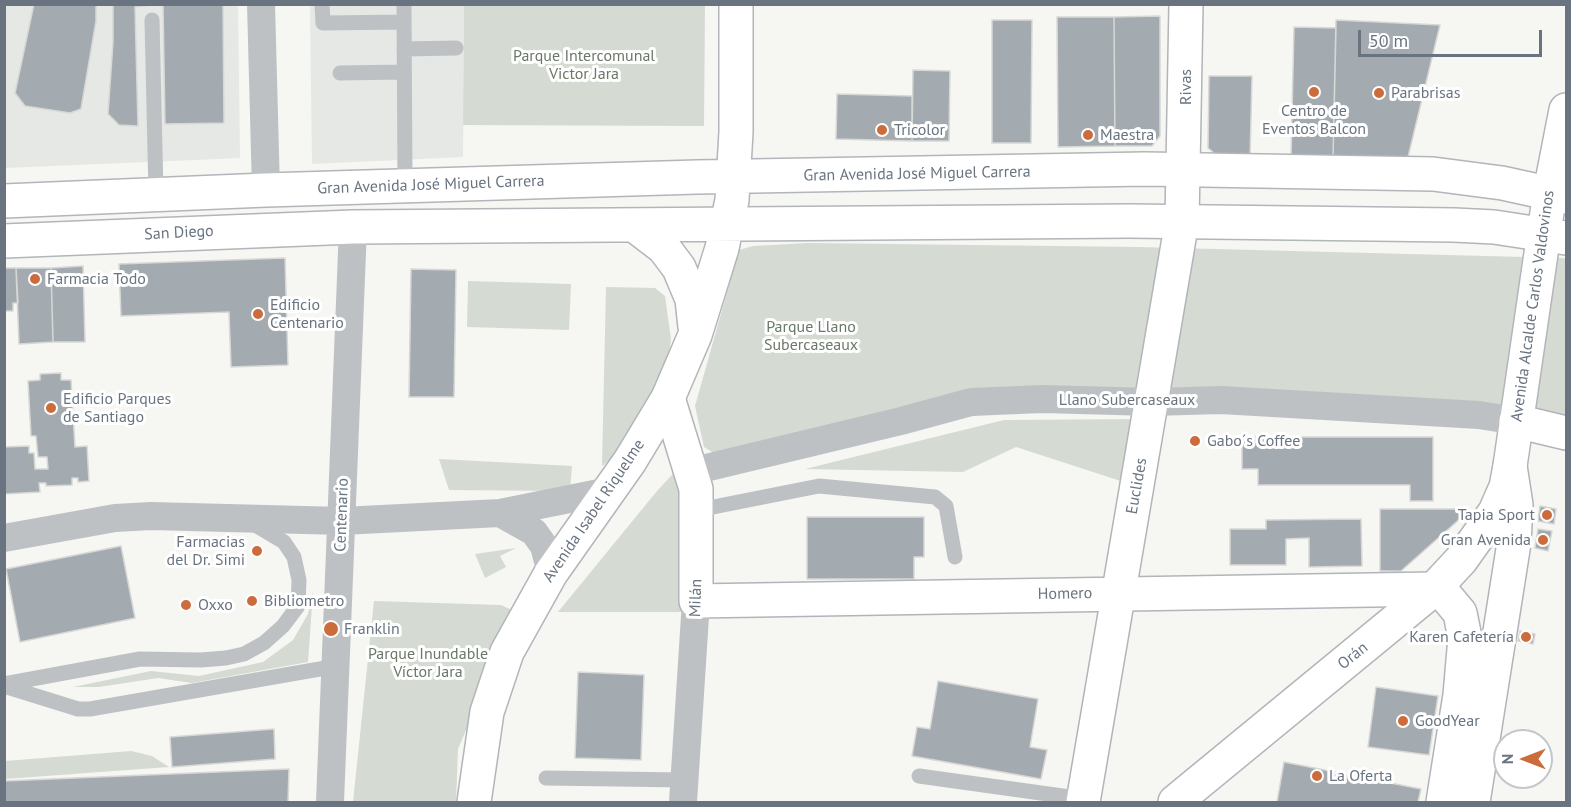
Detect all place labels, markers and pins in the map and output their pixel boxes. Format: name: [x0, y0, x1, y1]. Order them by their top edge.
place label: Parabrisas: [1391, 83, 1460, 103]
marker: Centro de Eventos Balcon: [1307, 85, 1321, 99]
marker: Parabrisas: [1372, 86, 1386, 100]
place label: Centro de Eventos Balcon: [1262, 101, 1366, 139]
place label: Tricolor: [894, 120, 945, 140]
marker: Tricolor: [875, 123, 889, 137]
place label: Maestra: [1100, 125, 1154, 145]
marker: Maestra: [1081, 128, 1095, 142]
place label: Farmacia Todo: [47, 269, 146, 289]
marker: Farmacia Todo: [28, 272, 42, 286]
place label: Edificio Centenario: [270, 295, 344, 333]
marker: Edificio Centenario: [251, 307, 265, 321]
place label: Edificio Parques de Santiago: [63, 389, 171, 427]
marker: Edificio Parques de Santiago: [44, 401, 58, 415]
place label: Gabo´s Coffee: [1207, 431, 1300, 451]
marker: Gabo´s Coffee: [1188, 434, 1202, 448]
place label: Tapia Sport: [1458, 505, 1535, 525]
marker: Tapia Sport: [1540, 508, 1554, 522]
place label: Gran Avenida: [1441, 530, 1531, 550]
place label: Farmacias del Dr. Simi: [167, 532, 245, 570]
marker: Gran Avenida: [1536, 533, 1550, 547]
marker: Farmacias del Dr. Simi: [250, 544, 264, 558]
place label: Bibliometro: [264, 591, 344, 611]
marker: Bibliometro: [245, 594, 259, 608]
place label: Oxxo: [198, 595, 233, 615]
marker: Oxxo: [179, 598, 193, 612]
place label: Franklin: [344, 619, 400, 639]
marker: Franklin: [322, 620, 340, 638]
place label: Karen Cafetería: [1409, 627, 1514, 647]
marker: Karen Cafetería: [1519, 630, 1533, 644]
place label: GoodYear: [1415, 711, 1480, 731]
marker: GoodYear: [1396, 714, 1410, 728]
place label: La Oferta: [1329, 766, 1392, 786]
marker: La Oferta: [1310, 769, 1324, 783]

